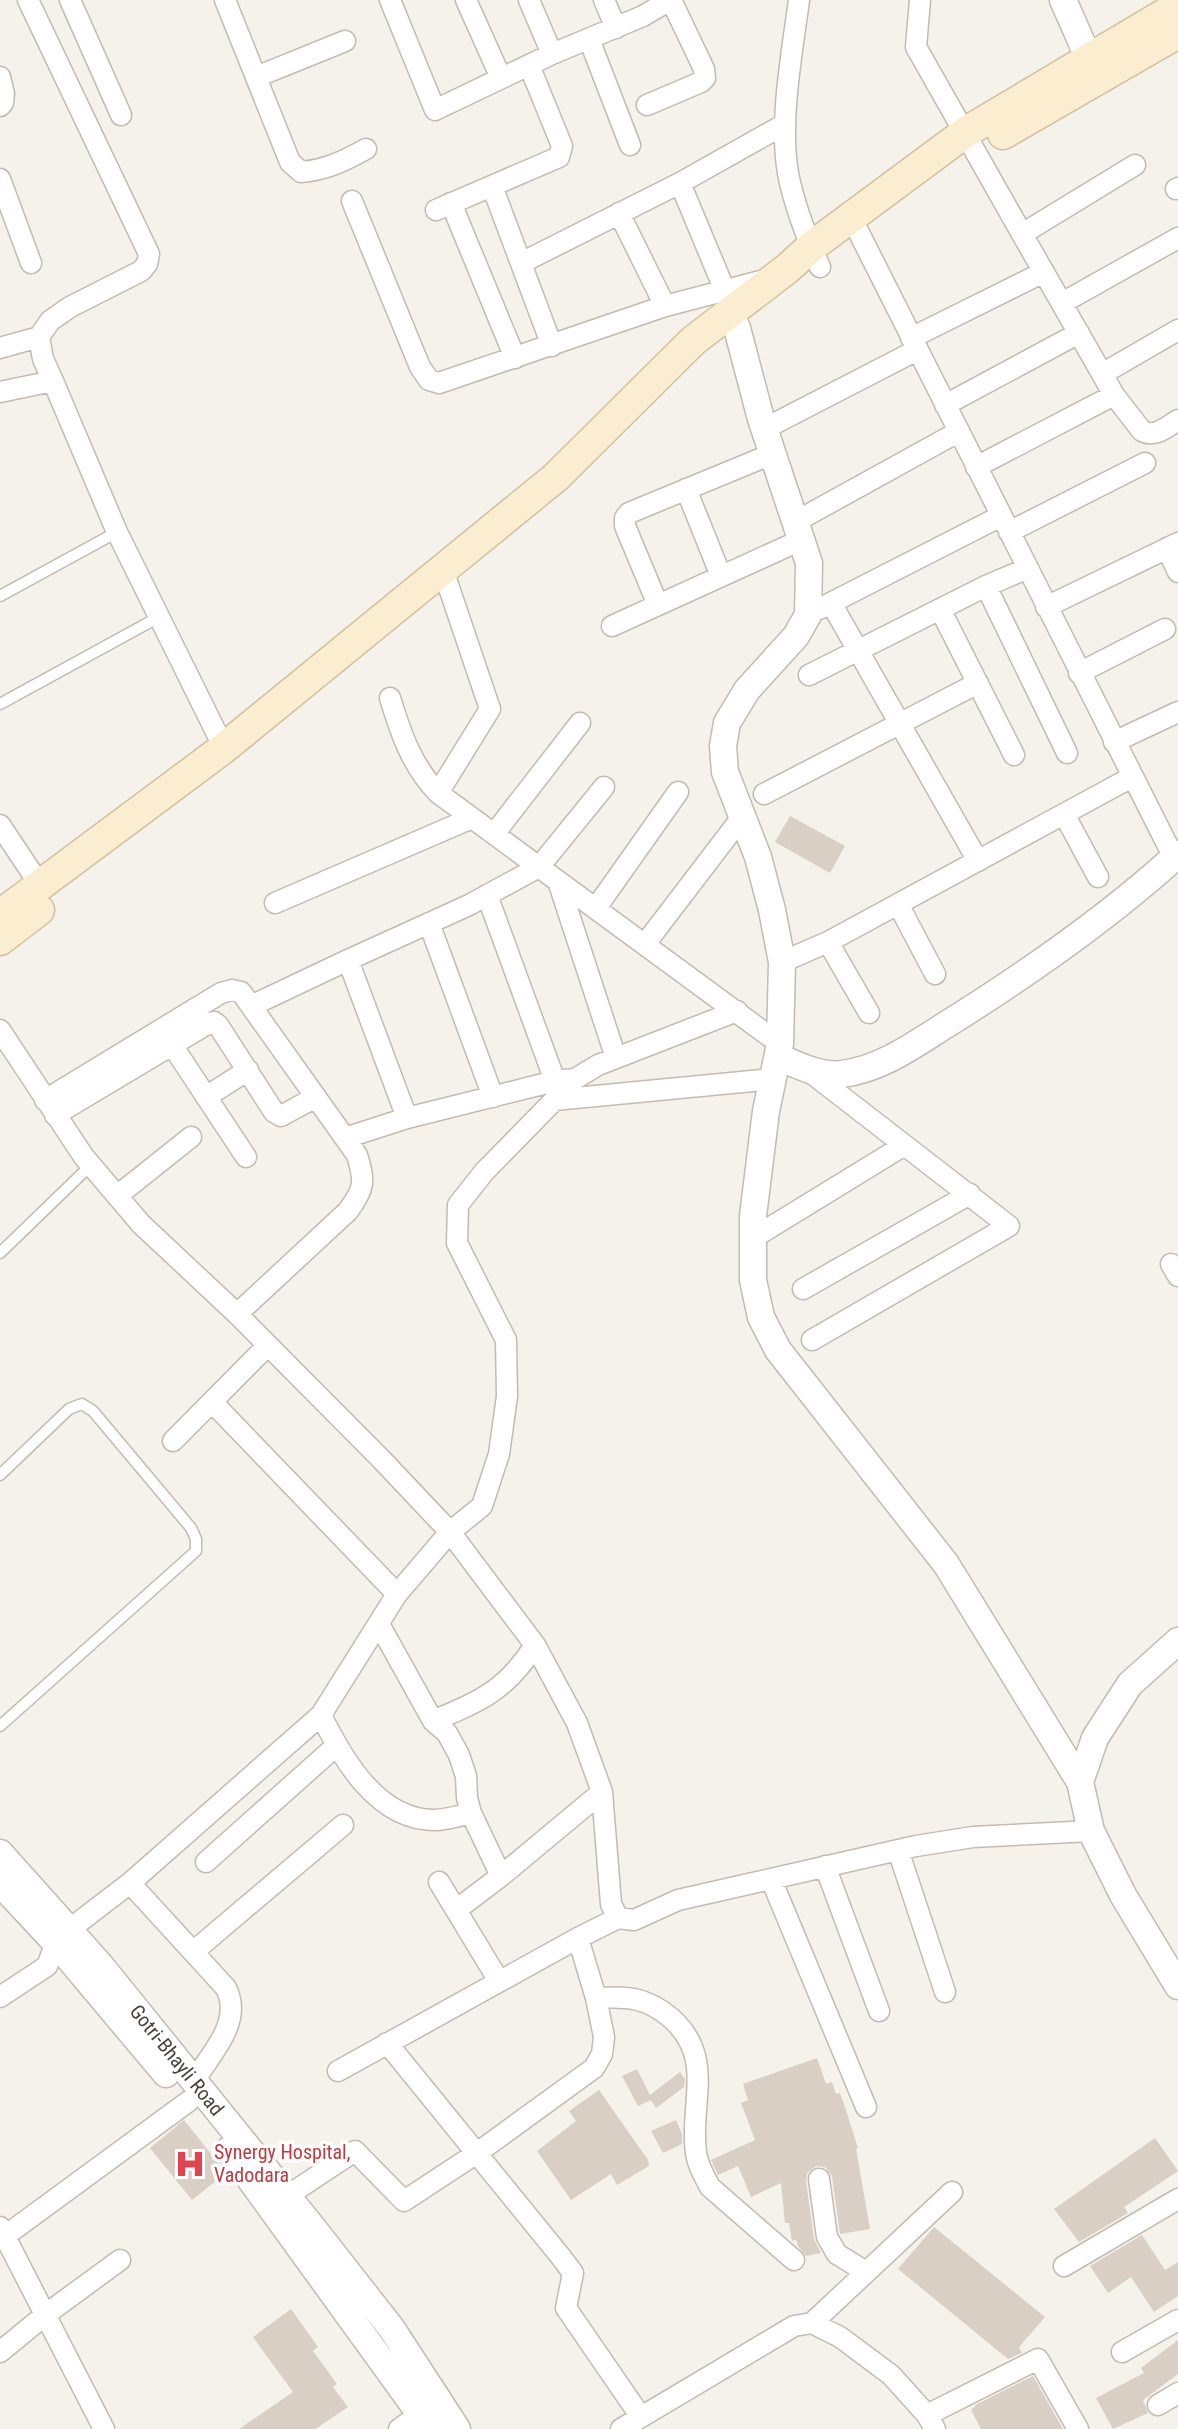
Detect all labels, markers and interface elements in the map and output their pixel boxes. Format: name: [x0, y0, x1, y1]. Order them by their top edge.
street label: Gotri-Bhayli Road: [125, 2000, 229, 2120]
place label: Synergy Hospital, Vadodara: [214, 2140, 351, 2187]
hospital icon: Synergy Hospital, Vadodara: [173, 2147, 207, 2181]

